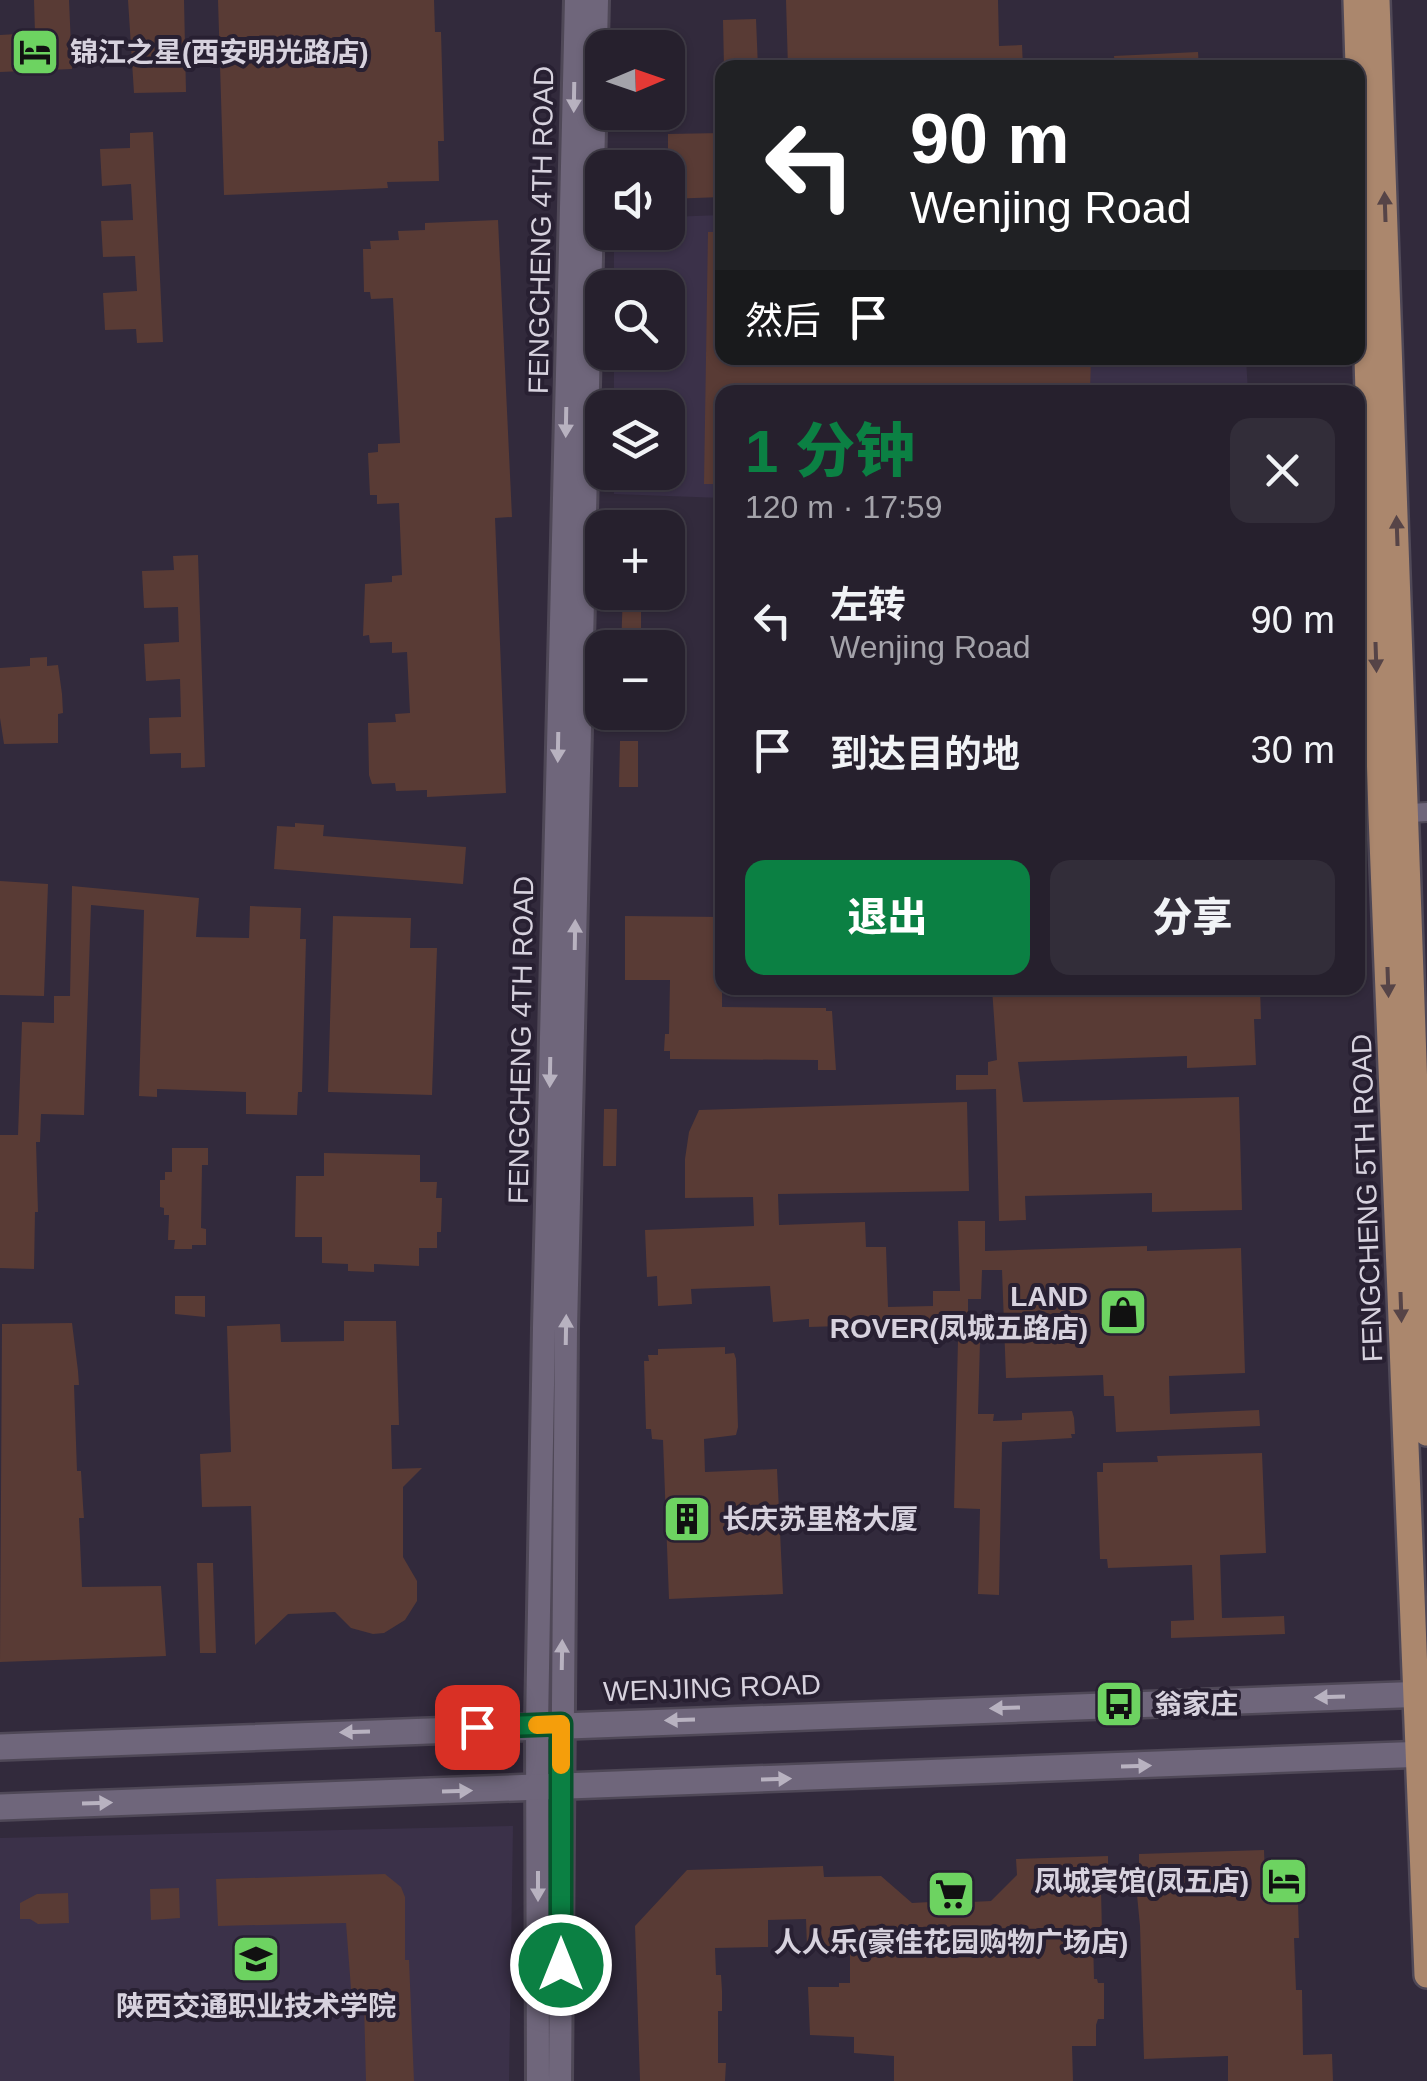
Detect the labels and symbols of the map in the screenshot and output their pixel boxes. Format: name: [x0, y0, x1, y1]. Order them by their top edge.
hotel icon: 锦江之星(西安明光路店): [9, 26, 61, 78]
north arrow: [585, 30, 685, 130]
place label: 锦江之星(西安明光路店): [70, 37, 369, 68]
street label: FENGCHENG 4TH ROAD: [523, 66, 559, 394]
one-way arrow: [565, 82, 581, 114]
one-way arrow: [1377, 190, 1393, 222]
one-way arrow: [557, 407, 573, 439]
one-way arrow: [1388, 515, 1404, 547]
one-way arrow: [1368, 642, 1384, 674]
one-way arrow: [550, 732, 566, 764]
street label: FENGCHENG 4TH ROAD: [503, 876, 539, 1204]
one-way arrow: [568, 919, 584, 951]
one-way arrow: [1380, 966, 1396, 998]
street label: FENGCHENG 5TH ROAD: [1346, 1033, 1388, 1363]
one-way arrow: [542, 1057, 558, 1089]
place label: LAND ROVER(凤城五路店): [830, 1281, 1088, 1344]
shop icon: LAND ROVER(凤城五路店): [1097, 1286, 1149, 1338]
one-way arrow: [1393, 1291, 1409, 1323]
one-way arrow: [559, 1314, 575, 1346]
building icon: 长庆苏里格大厦: [661, 1493, 713, 1545]
place label: 长庆苏里格大厦: [722, 1504, 918, 1535]
one-way arrow: [554, 1639, 570, 1671]
street label: WENJING ROAD: [603, 1669, 821, 1707]
bus stop icon: 翁家庄: [1093, 1678, 1145, 1730]
pin: [435, 1685, 520, 1770]
place label: 翁家庄: [1154, 1689, 1238, 1720]
one-way arrow: [1313, 1689, 1345, 1705]
one-way arrow: [988, 1701, 1020, 1717]
one-way arrow: [663, 1712, 695, 1728]
one-way arrow: [339, 1725, 371, 1741]
one-way arrow: [1120, 1757, 1152, 1773]
one-way arrow: [760, 1771, 792, 1787]
one-way arrow: [442, 1783, 474, 1799]
one-way arrow: [82, 1795, 114, 1811]
hotel icon: 凤城宾馆(凤五店): [1258, 1855, 1310, 1907]
place label: 凤城宾馆(凤五店): [1034, 1866, 1249, 1897]
supermarket icon: 人人乐(豪佳花园购物广场店): [925, 1868, 977, 1920]
one-way arrow: [530, 1870, 546, 1902]
position arrow: [509, 1913, 613, 2017]
place label: 人人乐(豪佳花园购物广场店): [774, 1927, 1128, 1958]
school or university icon: 陕西交通职业技术学院: [230, 1933, 282, 1985]
place label: 陕西交通职业技术学院: [116, 1991, 396, 2022]

